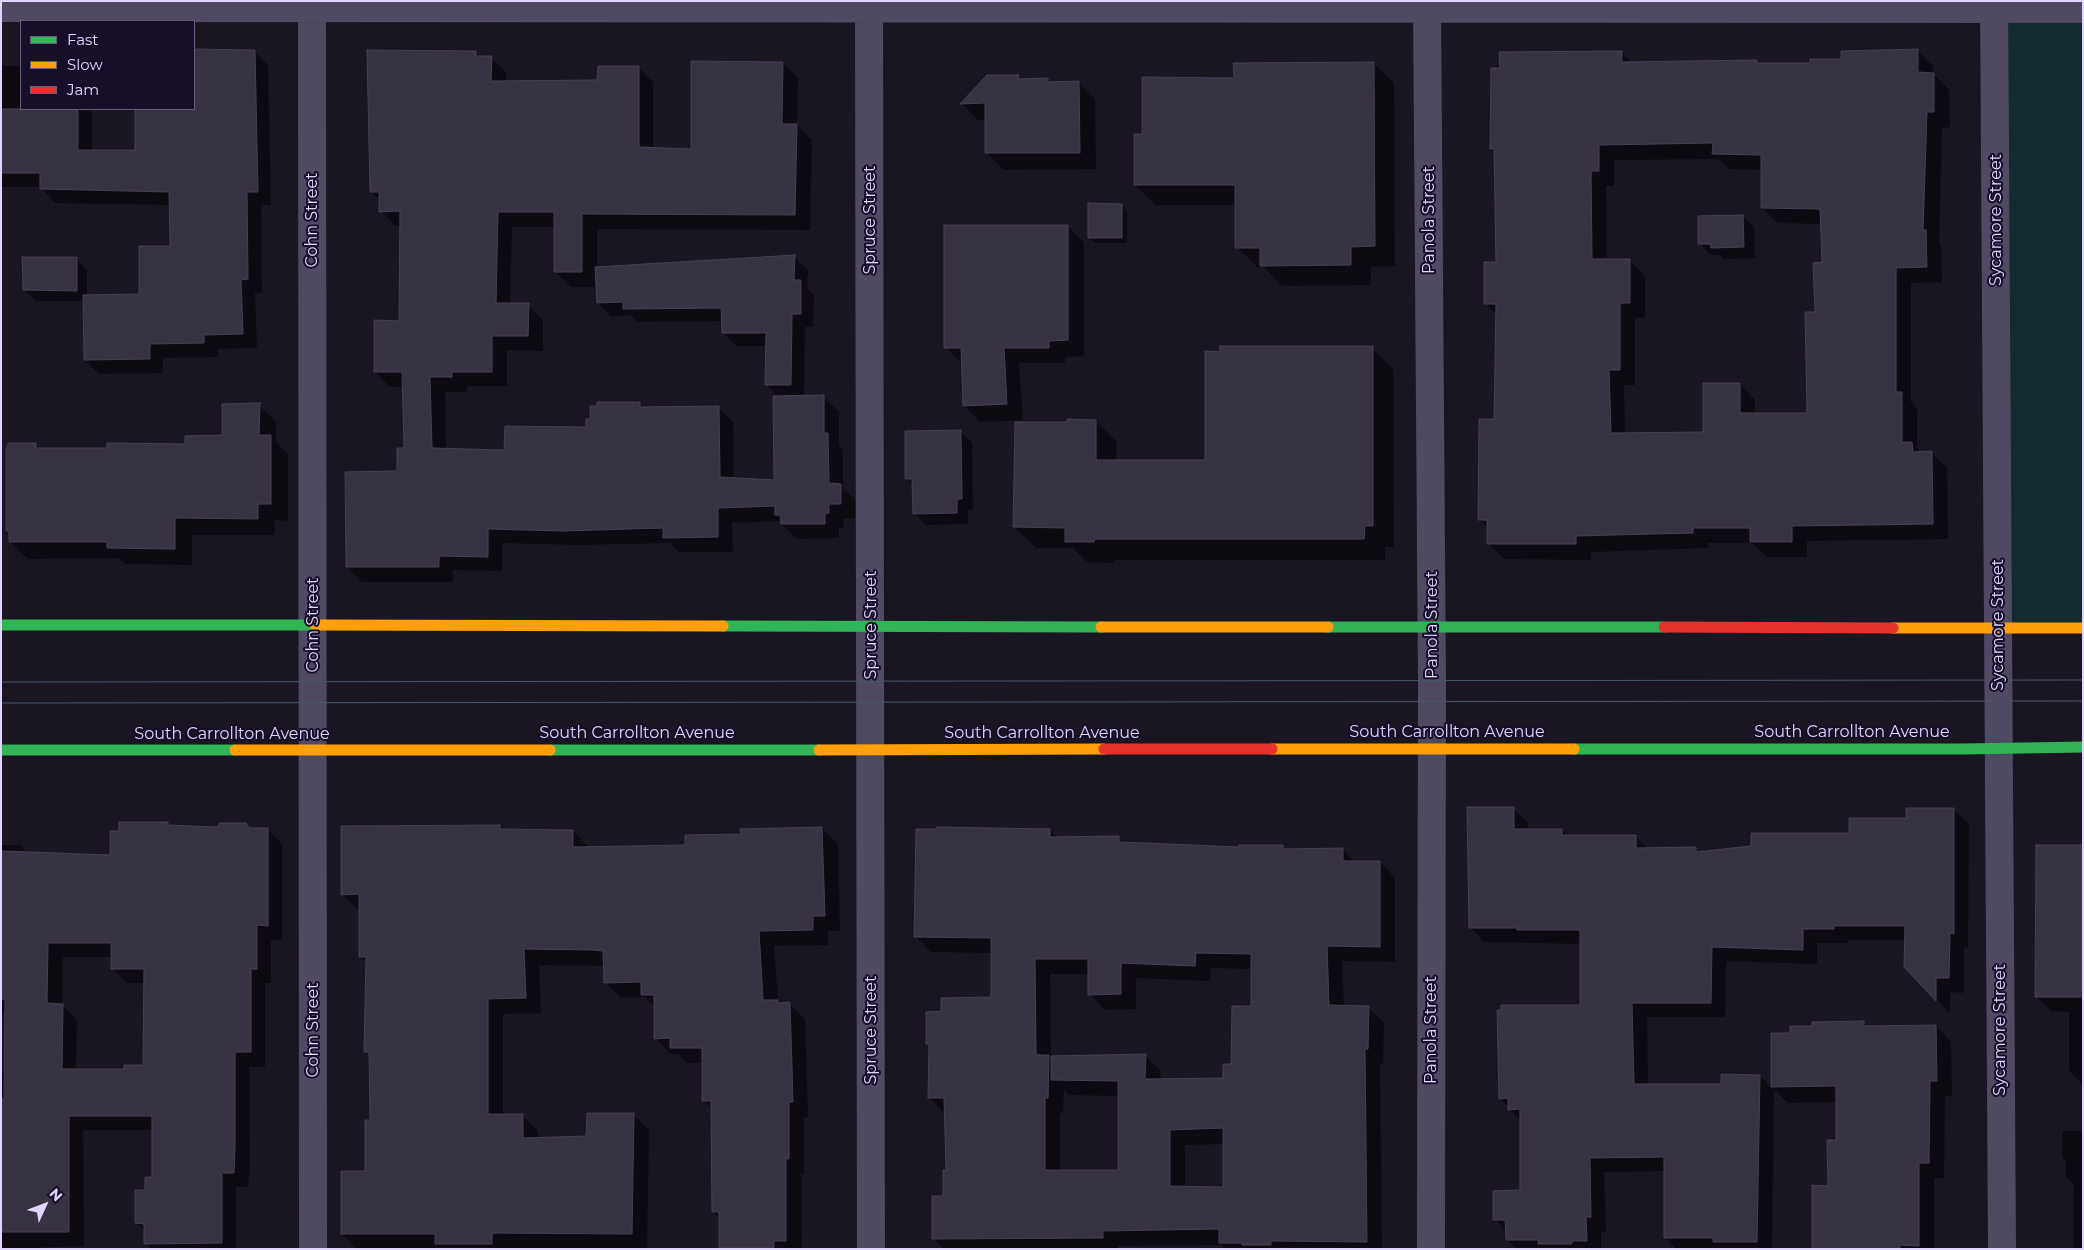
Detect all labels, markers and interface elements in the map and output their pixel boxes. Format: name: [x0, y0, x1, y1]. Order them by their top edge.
legend: [20, 20, 195, 110]
text: Fast: [67, 30, 98, 49]
text: Slow: [67, 55, 103, 74]
text: Jam: [67, 80, 99, 99]
street label: Sycamore Street: [1986, 154, 2006, 286]
street label: Spruce Street: [860, 166, 880, 274]
street label: Panola Street: [1419, 166, 1439, 274]
street label: Cohn Street: [302, 172, 322, 268]
street label: Sycamore Street: [1988, 559, 2008, 691]
street label: Spruce Street: [861, 571, 881, 679]
street label: Panola Street: [1422, 571, 1442, 679]
street label: Cohn Street: [303, 577, 323, 673]
street label: South Carrollton Avenue: [1349, 722, 1545, 742]
street label: South Carrollton Avenue: [1754, 722, 1950, 742]
street label: South Carrollton Avenue: [539, 723, 735, 743]
street label: South Carrollton Avenue: [944, 723, 1140, 743]
street label: South Carrollton Avenue: [134, 724, 330, 744]
street label: Sycamore Street: [1990, 964, 2010, 1096]
street label: Spruce Street: [861, 976, 881, 1084]
street label: Panola Street: [1421, 976, 1441, 1084]
street label: Cohn Street: [303, 982, 323, 1078]
north arrow: [20, 1180, 70, 1230]
text: N: [46, 1184, 66, 1205]

